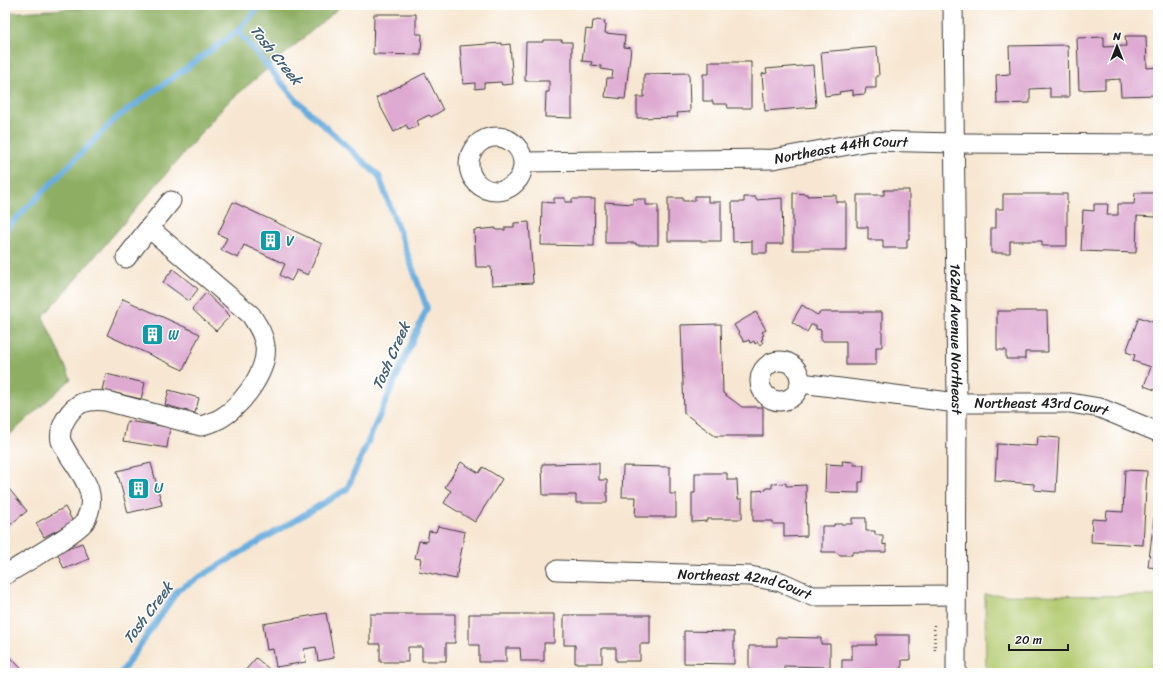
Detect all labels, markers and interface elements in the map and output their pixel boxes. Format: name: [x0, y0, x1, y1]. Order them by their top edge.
water label: Tosh Creek: [243, 19, 310, 93]
north arrow: [1097, 26, 1137, 66]
text: N: [1112, 27, 1121, 46]
street label: Northeast 44th Court: [772, 128, 910, 171]
building icon: V: [257, 228, 283, 254]
place label: V: [286, 229, 295, 254]
street label: 162nd Avenue Northeast: [943, 263, 970, 416]
water label: Tosh Creek: [365, 316, 418, 394]
building icon: W: [140, 322, 166, 348]
place label: W: [168, 323, 179, 348]
street label: Northeast 43rd Court: [974, 391, 1114, 423]
building icon: U: [126, 475, 152, 501]
place label: U: [154, 476, 164, 501]
street label: Northeast 42nd Court: [677, 561, 817, 607]
water label: Tosh Creek: [116, 575, 181, 649]
scale bar: [1009, 626, 1068, 652]
text: 20 m: [1015, 629, 1042, 651]

